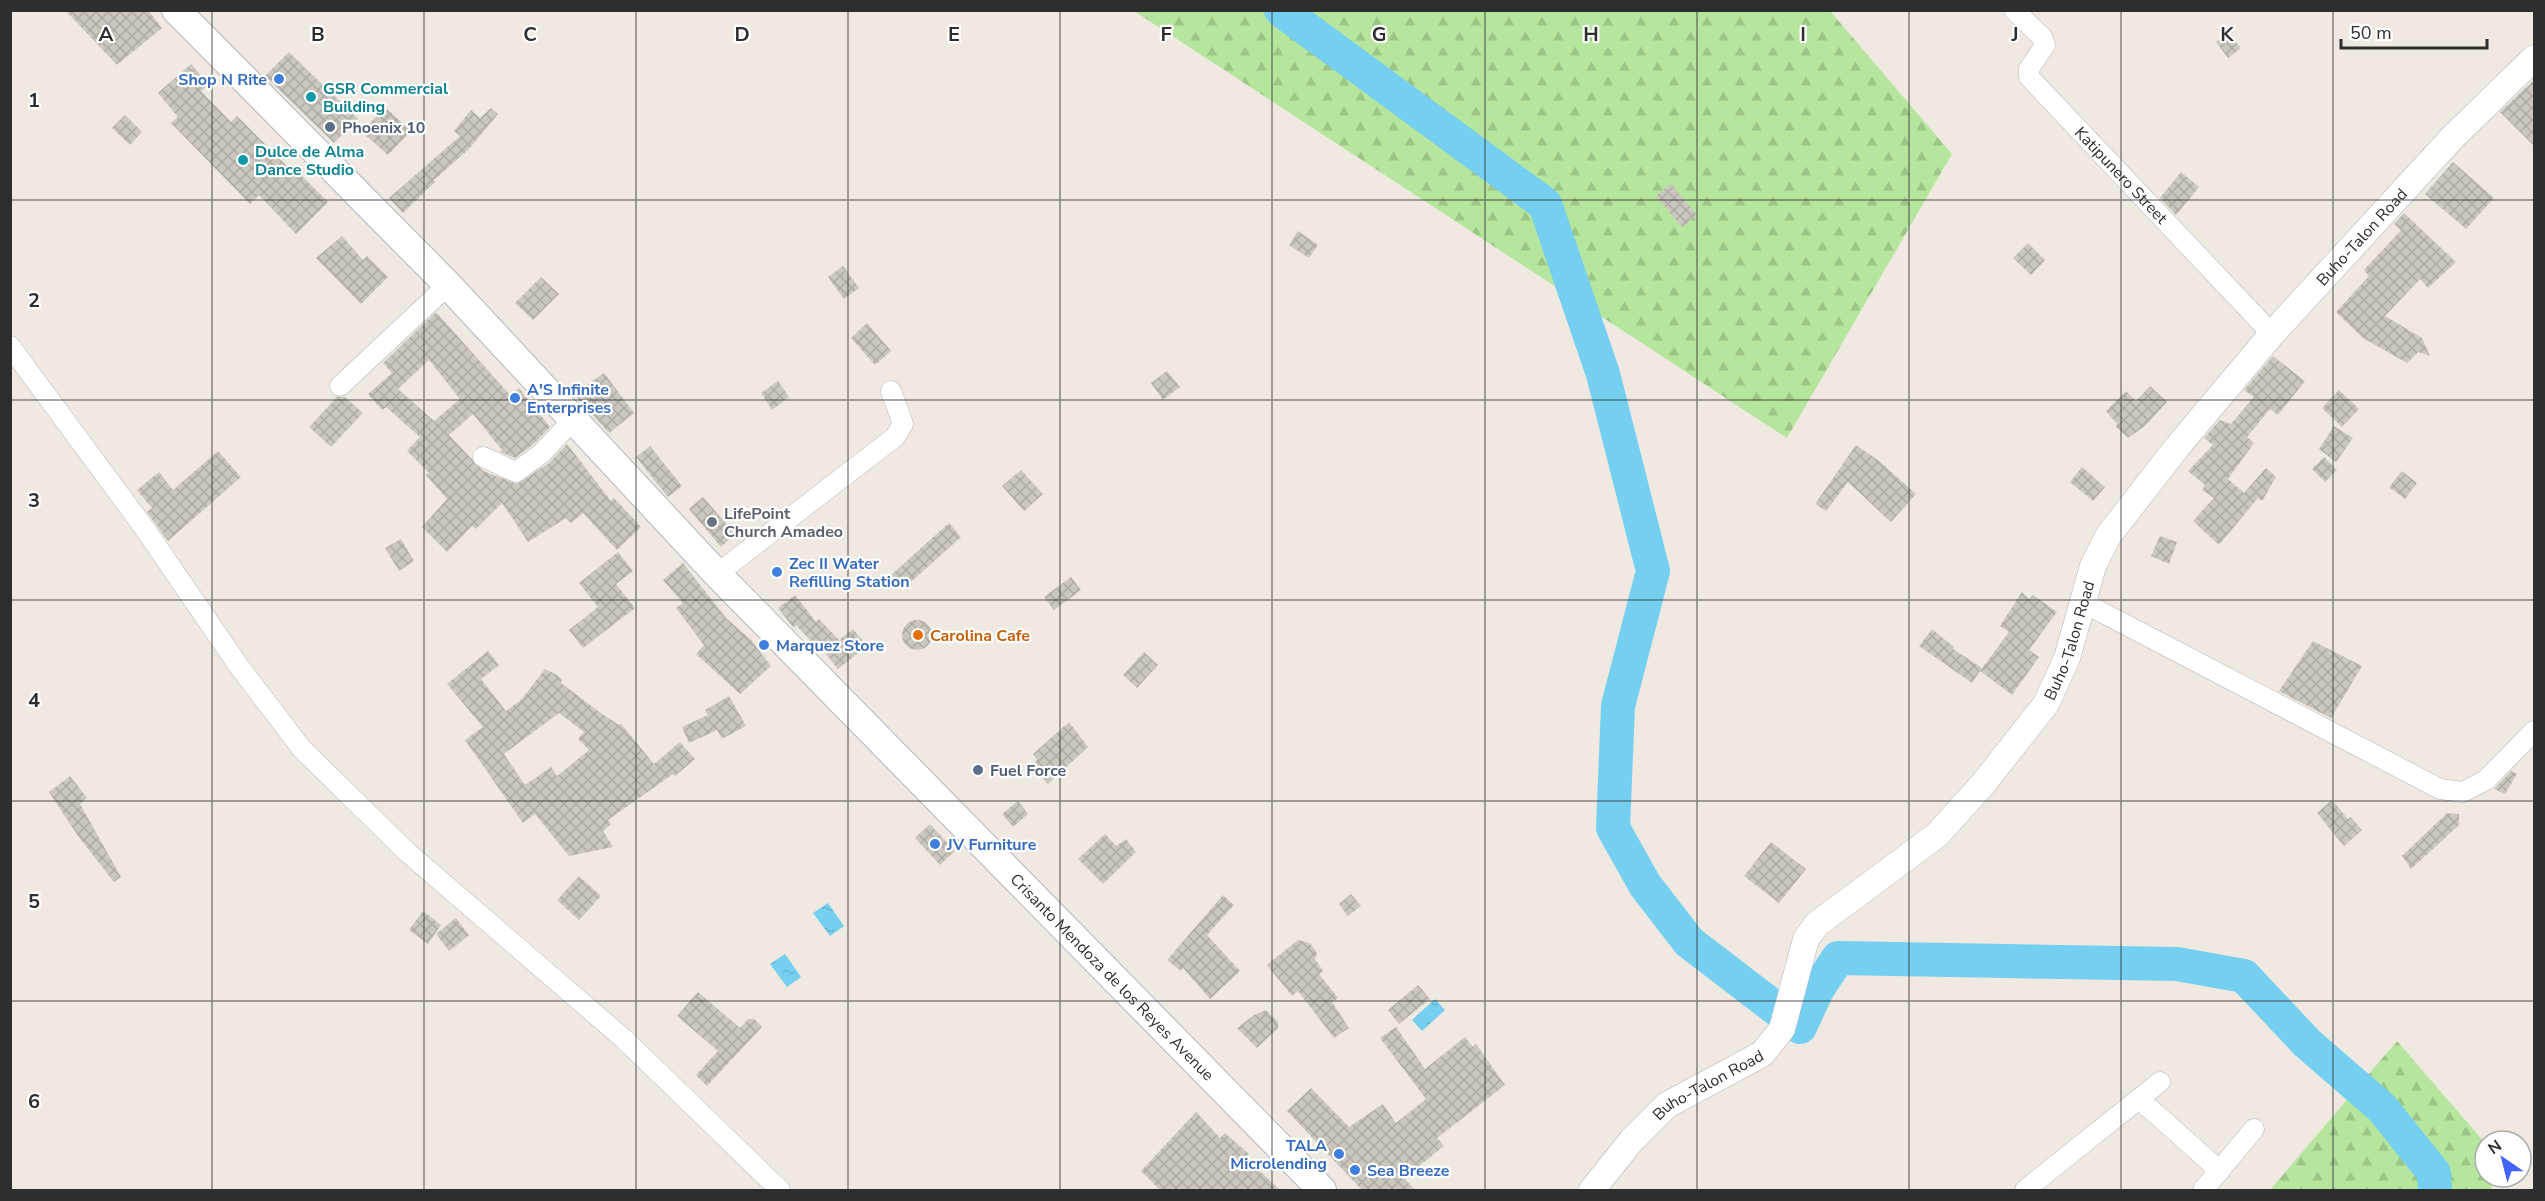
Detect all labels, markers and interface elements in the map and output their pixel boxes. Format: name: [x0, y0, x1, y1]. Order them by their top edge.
scale bar: [2341, 12, 2486, 50]
text: A: [99, 21, 114, 48]
text: B: [311, 21, 325, 48]
text: C: [523, 21, 537, 48]
text: D: [734, 21, 750, 48]
text: E: [948, 21, 960, 48]
text: F: [1160, 21, 1172, 48]
text: G: [1372, 21, 1386, 48]
text: H: [1583, 21, 1599, 48]
text: I: [1800, 21, 1806, 48]
text: J: [2010, 21, 2019, 48]
text: K: [2220, 21, 2234, 48]
text: 50 m: [2350, 21, 2392, 45]
place label: Shop N Rite: [178, 69, 267, 91]
marker: Shop N Rite: [272, 72, 286, 86]
place label: GSR Commercial Building: [323, 78, 448, 118]
text: 1: [28, 87, 40, 114]
marker: GSR Commercial Building: [304, 90, 318, 104]
place label: Phoenix 10: [342, 117, 425, 139]
marker: Phoenix 10: [323, 120, 337, 134]
street label: Katipunero Street: [2070, 122, 2172, 229]
place label: Dulce de Alma Dance Studio: [255, 141, 364, 181]
marker: Dulce de Alma Dance Studio: [236, 153, 250, 167]
street label: Buho-Talon Road: [2312, 184, 2412, 291]
text: 2: [28, 287, 40, 314]
place label: A'S Infinite Enterprises: [527, 379, 611, 419]
marker: A'S Infinite Enterprises: [508, 391, 522, 405]
text: 3: [28, 487, 40, 514]
place label: LifePoint Church Amadeo: [724, 503, 843, 543]
marker: LifePoint Church Amadeo: [705, 515, 719, 529]
place label: Zec II Water Refilling Station: [789, 553, 910, 593]
marker: Zec II Water Refilling Station: [770, 565, 784, 579]
street label: Buho-Talon Road: [2039, 578, 2100, 704]
place label: Carolina Cafe: [930, 625, 1030, 647]
marker: Carolina Cafe: [911, 628, 925, 642]
place label: Marquez Store: [776, 635, 885, 657]
marker: Marquez Store: [757, 638, 771, 652]
text: 4: [28, 687, 40, 714]
place label: Fuel Force: [990, 760, 1067, 782]
marker: Fuel Force: [971, 763, 985, 777]
place label: JV Furniture: [946, 834, 1037, 856]
marker: JV Furniture: [928, 837, 942, 851]
street label: Crisanto Mendoza de los Reyes Avenue: [1005, 869, 1219, 1086]
text: 5: [28, 888, 40, 915]
street label: Buho-Talon Road: [1648, 1045, 1768, 1126]
text: 6: [28, 1088, 40, 1115]
north arrow: [2473, 1129, 2533, 1189]
place label: TALA Microlending: [1230, 1135, 1327, 1175]
text: N: [2484, 1135, 2506, 1160]
marker: TALA Microlending: [1332, 1147, 1346, 1161]
place label: Sea Breeze: [1367, 1160, 1450, 1182]
marker: Sea Breeze: [1348, 1163, 1362, 1177]

